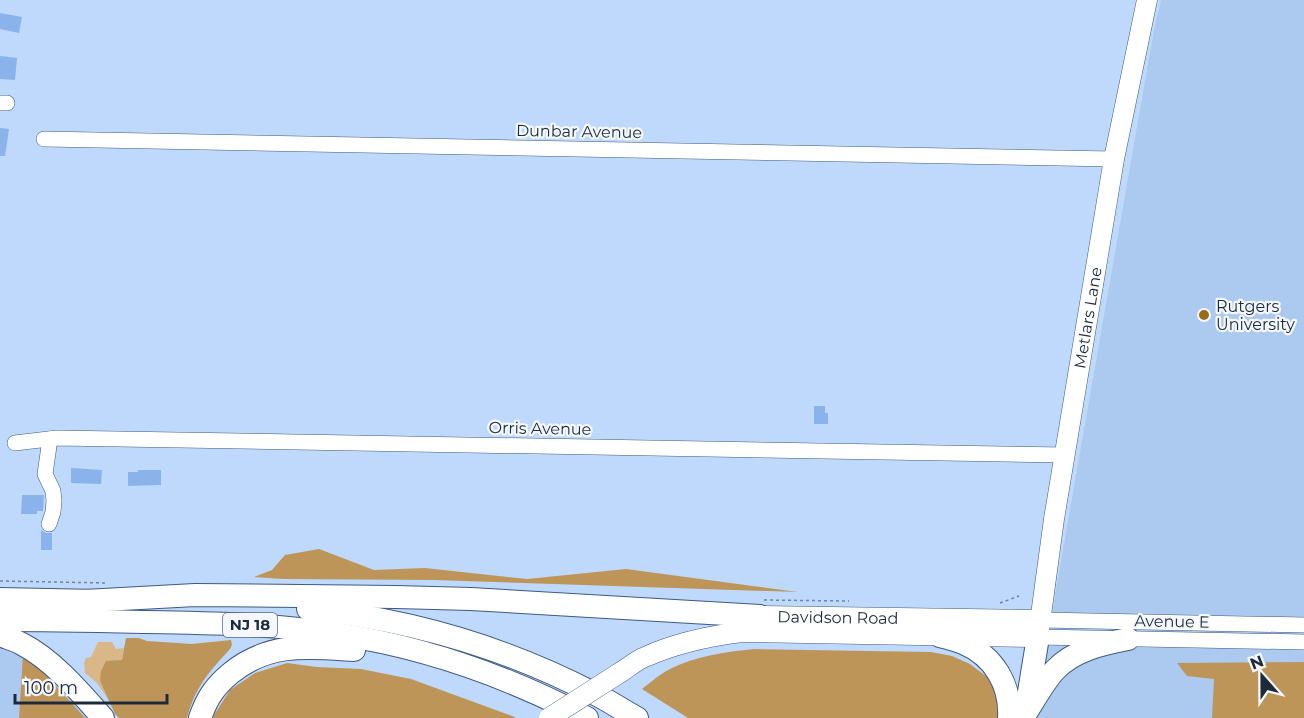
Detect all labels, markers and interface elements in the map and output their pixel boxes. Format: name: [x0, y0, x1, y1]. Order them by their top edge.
street label: Dunbar Avenue: [516, 121, 642, 142]
street label: Metlars Lane: [1070, 266, 1106, 370]
place label: Rutgers University: [1216, 297, 1295, 334]
marker: Rutgers University: [1197, 308, 1211, 322]
street label: Orris Avenue: [488, 418, 592, 439]
street label: Davidson Road: [777, 607, 899, 628]
street label: Avenue E: [1134, 611, 1210, 632]
road number: NJ 18: [223, 613, 277, 637]
north arrow: [1232, 646, 1292, 706]
text: N: [1247, 651, 1266, 674]
scale bar: [15, 667, 166, 705]
text: 100 m: [24, 677, 78, 699]

